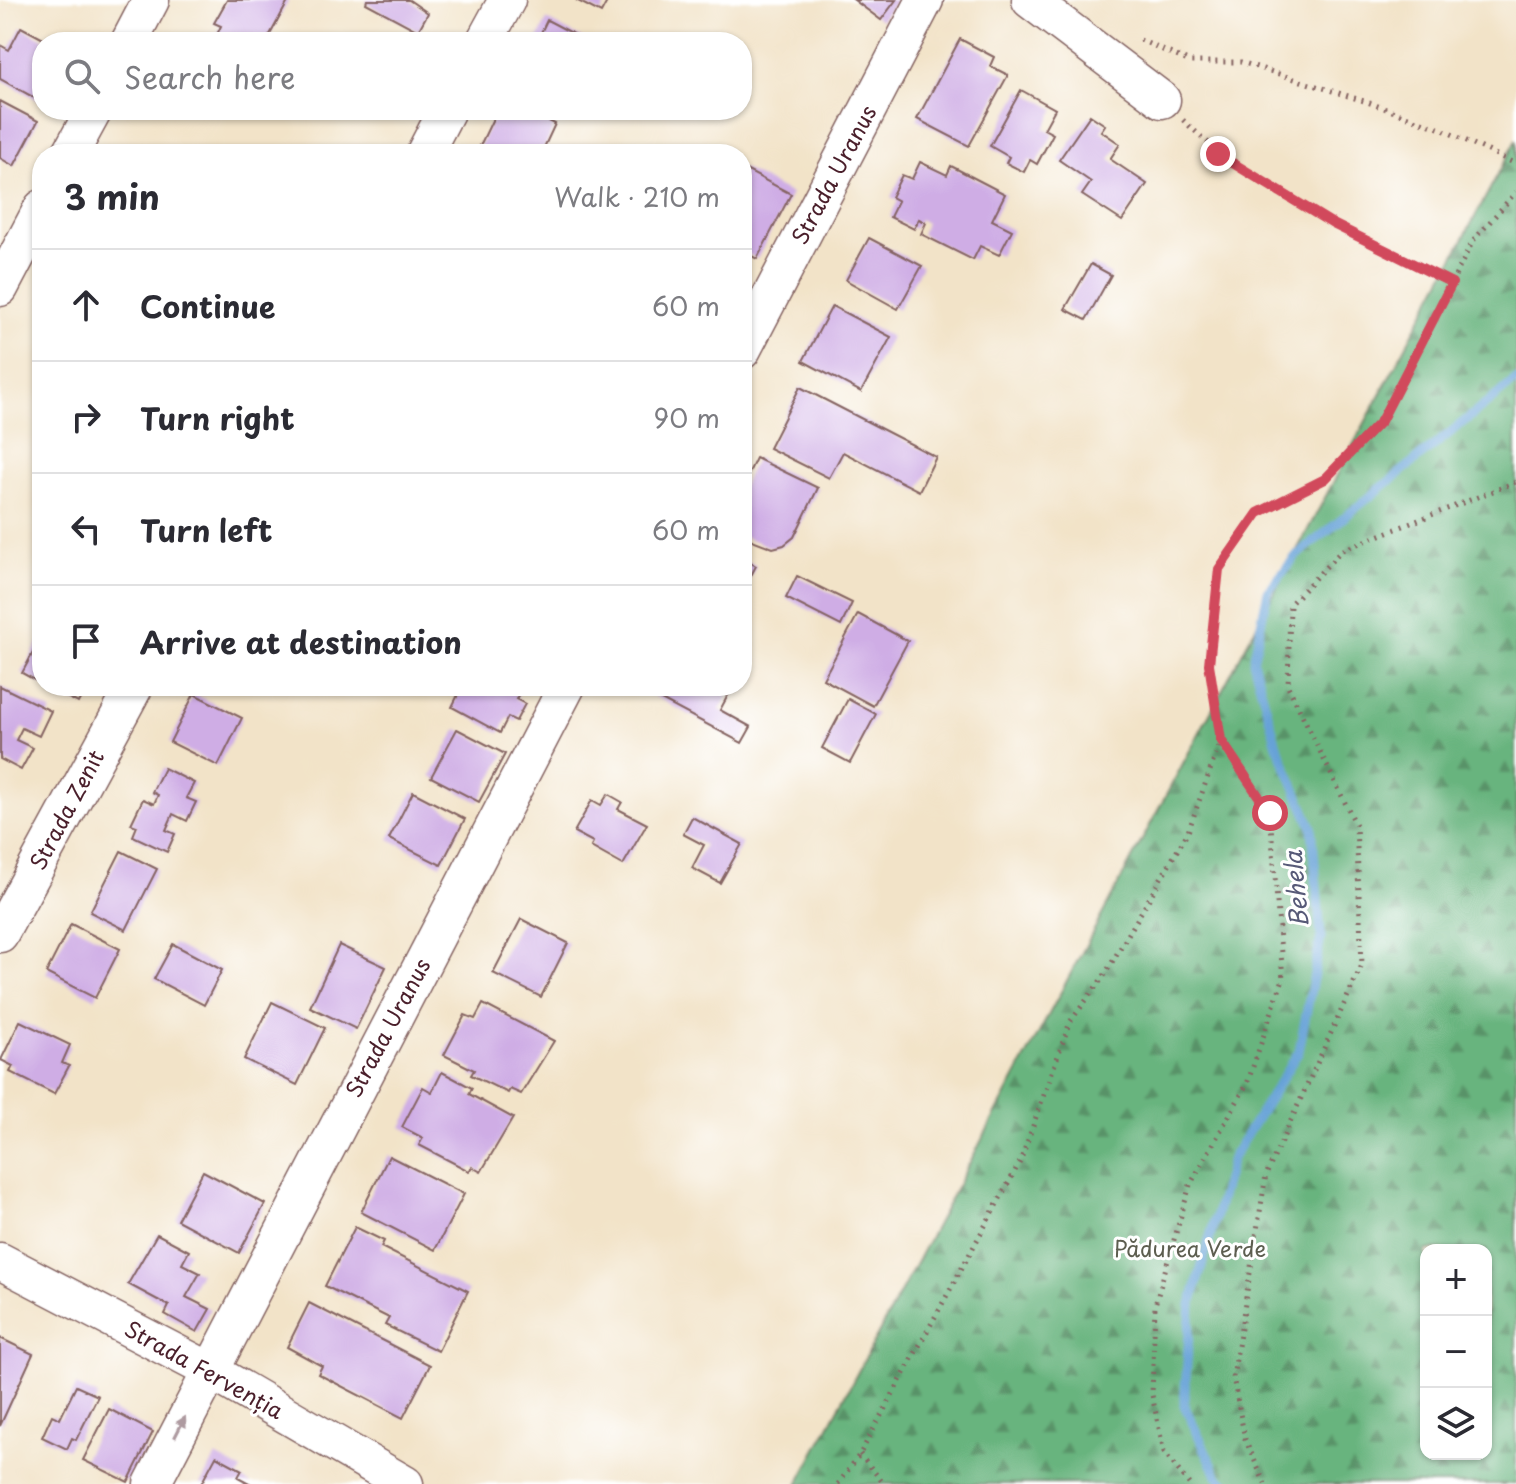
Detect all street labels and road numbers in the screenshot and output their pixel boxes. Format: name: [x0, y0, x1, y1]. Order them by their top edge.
street label: Strada Uranus: [782, 99, 883, 250]
street label: Strada Zenit: [20, 743, 111, 875]
street label: Strada Uranus: [336, 952, 437, 1103]
street label: Strada Fervenția: [119, 1311, 291, 1426]

